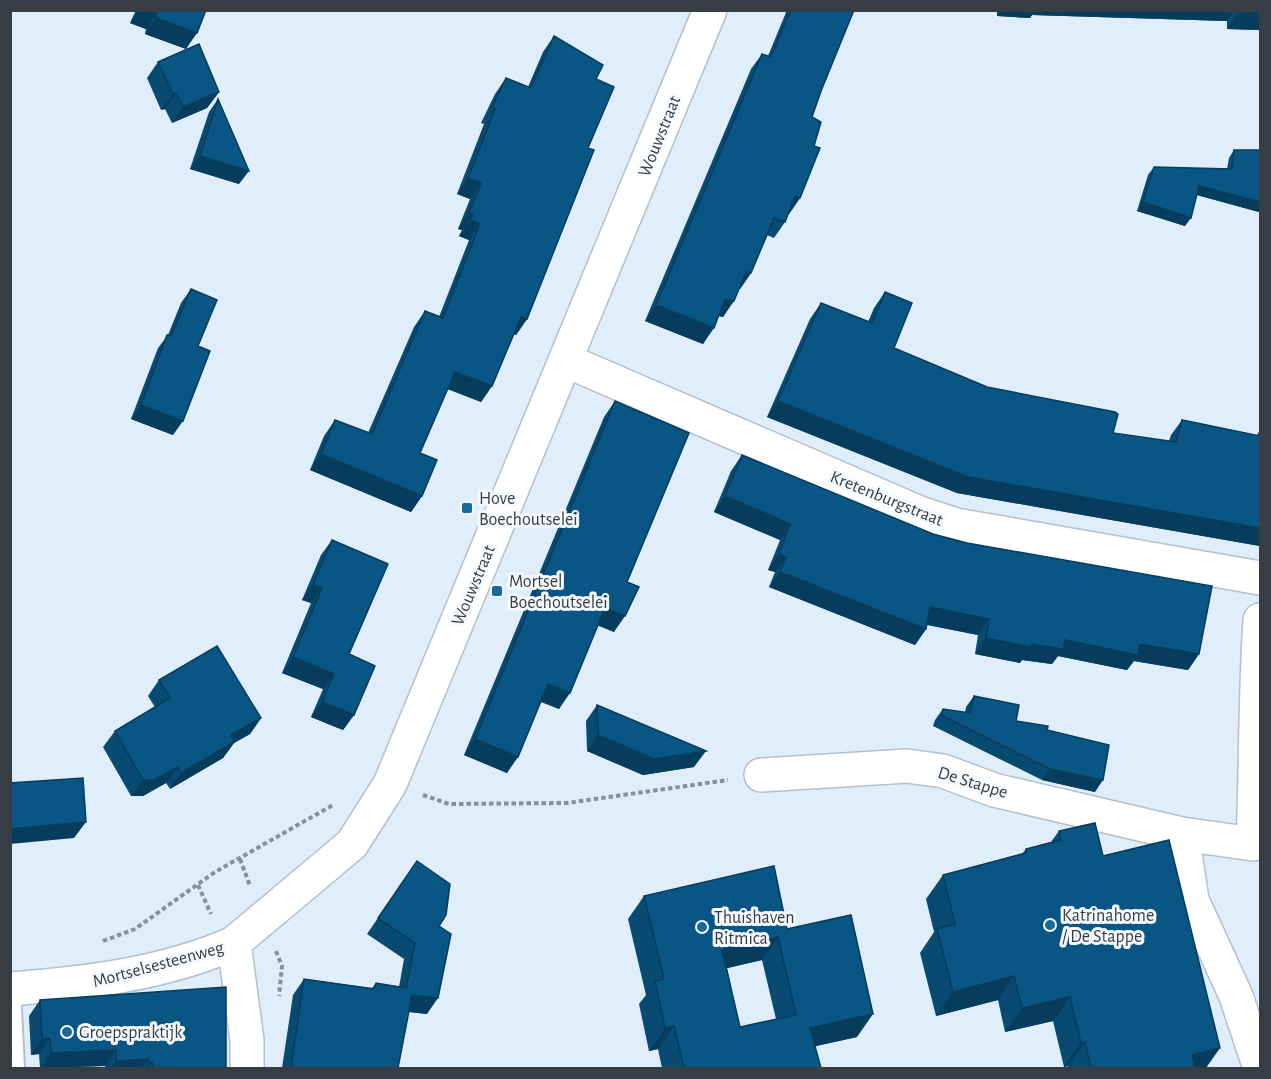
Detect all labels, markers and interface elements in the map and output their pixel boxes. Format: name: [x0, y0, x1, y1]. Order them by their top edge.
street label: Wouwstraat: [636, 93, 684, 179]
street label: Kretenburgstraat: [828, 468, 946, 530]
place label: Hove Boechoutselei: [479, 490, 578, 529]
marker: Hove Boechoutselei: [460, 501, 474, 515]
street label: Wouwstraat: [449, 542, 499, 628]
place label: Mortsel Boechoutselei: [509, 573, 608, 612]
marker: Mortsel Boechoutselei: [490, 584, 504, 598]
street label: De Stappe: [936, 764, 1010, 802]
place label: Katrinahome / De Stappe: [1062, 907, 1154, 946]
place label: Thuishaven Ritmica: [714, 909, 795, 948]
marker: Katrinahome / De Stappe: [1043, 918, 1057, 932]
marker: Thuishaven Ritmica: [695, 920, 709, 934]
street label: Mortselsesteenweg: [91, 939, 226, 991]
place label: Groepspraktijk: [79, 1024, 183, 1042]
marker: Groepspraktijk: [60, 1025, 74, 1039]

